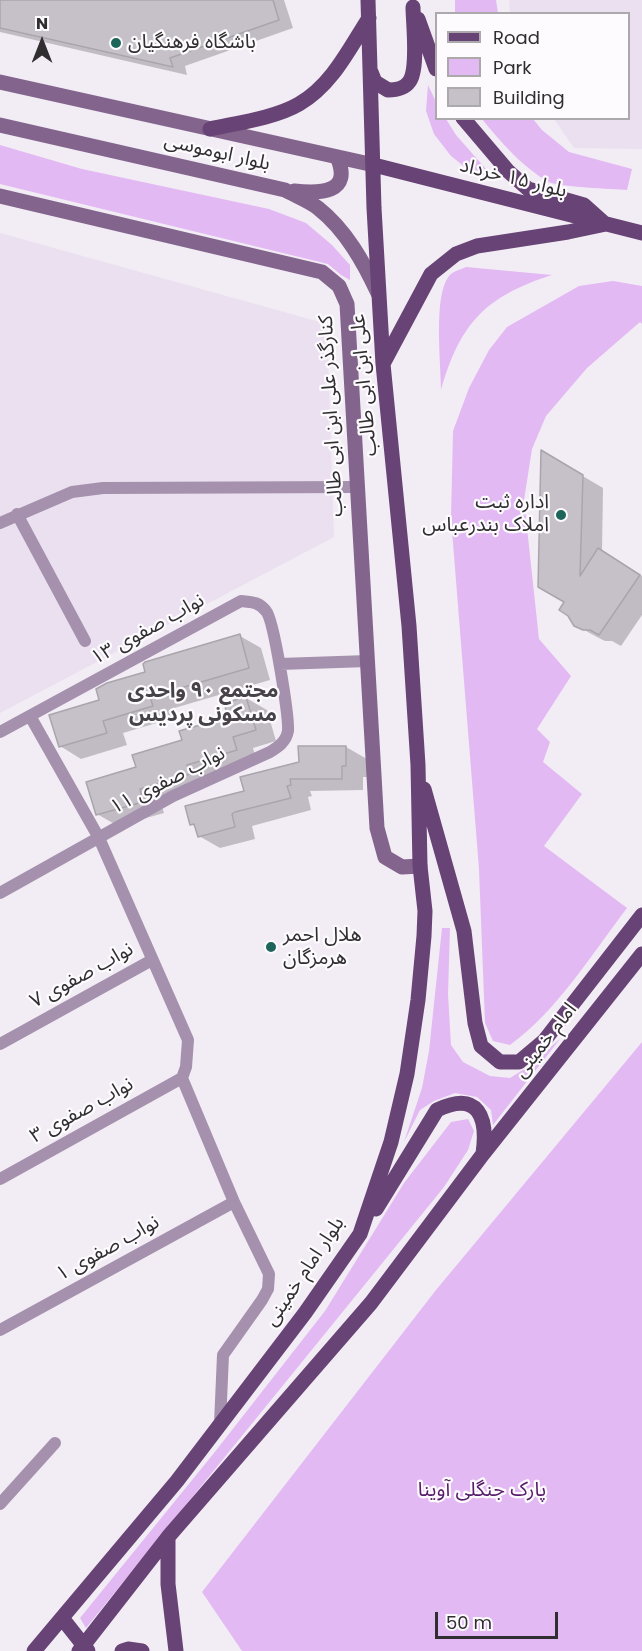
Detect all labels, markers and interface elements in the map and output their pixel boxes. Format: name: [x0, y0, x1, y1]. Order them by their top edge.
north arrow: [12, 12, 72, 72]
text: N: [36, 12, 48, 35]
legend: [435, 12, 630, 120]
text: Road: [493, 25, 540, 50]
place label: باشگاه فرهنگیان: [128, 31, 256, 55]
marker: باشگاه فرهنگیان: [109, 36, 123, 50]
text: Park: [493, 55, 532, 80]
text: Building: [493, 85, 565, 110]
street label: بلوار ابوموسی: [162, 129, 272, 177]
street label: بلوار ۱۵ خرداد: [457, 154, 569, 204]
street label: علی ابن ابی طالب: [347, 313, 383, 457]
street label: کنارگذر علی ابن ابی طالب: [315, 315, 349, 517]
place label: اداره ثبت املاک بندرعباس: [422, 491, 549, 538]
marker: اداره ثبت املاک بندرعباس: [554, 508, 568, 522]
street label: نواب صفوی ۱۳: [87, 589, 209, 671]
district label: مجتمع ٩٠ واحدی مسکونی پردیس: [127, 679, 279, 729]
street label: نواب صفوی ۱۱: [107, 742, 229, 820]
place label: هلال احمر هرمزگان: [283, 924, 362, 971]
street label: نواب صفوی ۷: [26, 938, 138, 1014]
marker: هلال احمر هرمزگان: [264, 940, 278, 954]
street label: امام خمینی: [509, 999, 583, 1083]
street label: نواب صفوی ۳: [26, 1073, 138, 1149]
street label: نواب صفوی ۱: [52, 1211, 164, 1287]
street label: بلوار امام خمینی: [260, 1213, 350, 1331]
park label: پارک جنگلی آوینا: [418, 1479, 546, 1503]
scale bar: [438, 1600, 561, 1638]
text: 50 m: [446, 1610, 492, 1635]

